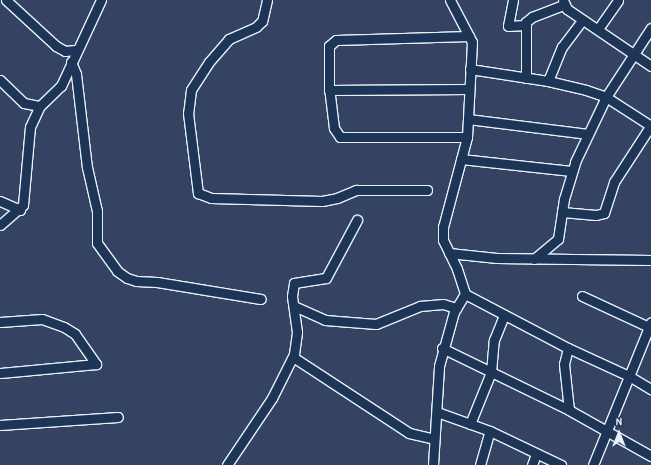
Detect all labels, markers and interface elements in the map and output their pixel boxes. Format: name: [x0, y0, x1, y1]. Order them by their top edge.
north arrow: [599, 413, 639, 453]
text: N: [616, 414, 622, 428]

